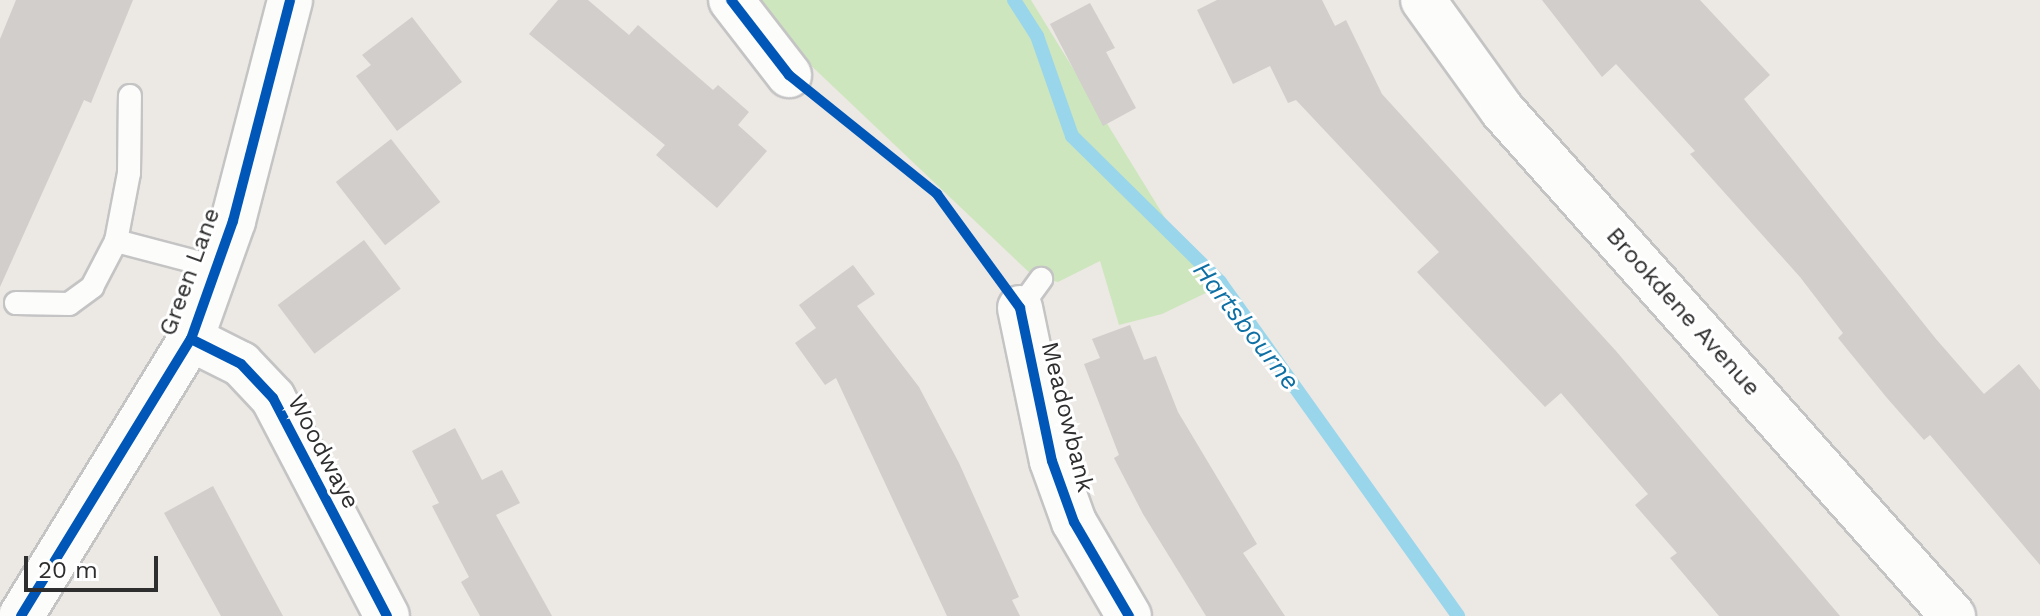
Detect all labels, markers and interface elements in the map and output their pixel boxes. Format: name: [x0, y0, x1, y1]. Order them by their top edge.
street label: Green Lane: [154, 204, 226, 340]
street label: Brookdene Avenue: [1599, 221, 1767, 403]
water label: Hartsbourne: [1186, 255, 1306, 397]
street label: Meadowbank: [1034, 339, 1100, 495]
street label: Woodwaye: [281, 390, 365, 514]
scale bar: [28, 540, 162, 590]
text: 20 m: [38, 556, 98, 584]

